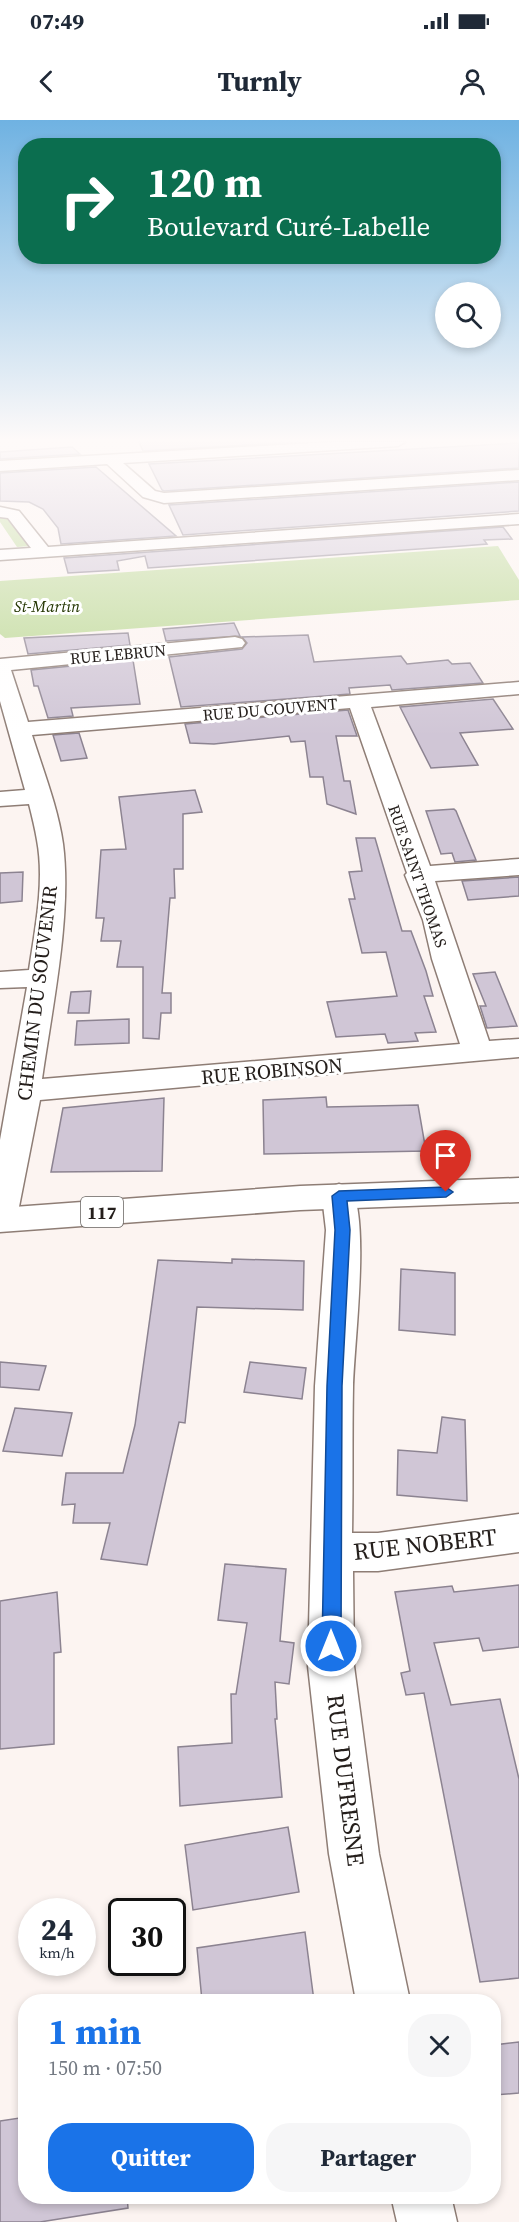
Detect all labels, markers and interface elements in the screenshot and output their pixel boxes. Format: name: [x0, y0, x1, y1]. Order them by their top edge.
text: 07:49: [30, 6, 84, 36]
text: Turnly: [217, 63, 302, 100]
icon: back: [30, 65, 63, 98]
icon: person: [456, 65, 489, 98]
text: 120 m: [147, 153, 262, 211]
icon: right: [48, 162, 126, 240]
text: Boulevard Curé-Labelle: [147, 208, 430, 245]
map controls: [435, 282, 501, 348]
button: search: [435, 282, 501, 348]
park label: St-Martin: [14, 595, 80, 617]
street label: RUE LEBRUN: [69, 639, 167, 669]
street label: RUE DU COUVENT: [202, 692, 339, 726]
street label: RUE SAINT THOMAS: [383, 802, 453, 950]
street label: CHEMIN DU SOUVENIR: [10, 884, 64, 1102]
street label: RUE ROBINSON: [200, 1051, 344, 1091]
pin: [420, 1130, 471, 1192]
icon: arrive: [429, 1139, 462, 1172]
road number: 117: [81, 1197, 123, 1227]
street label: RUE NOBERT: [352, 1520, 499, 1568]
position arrow: [299, 1614, 363, 1678]
street label: RUE DUFRESNE: [319, 1692, 373, 1868]
speed limit sign: 30: [108, 1898, 186, 1976]
text: 24: [41, 1909, 73, 1950]
text: km/h: [39, 1942, 75, 1963]
text: 1 min: [48, 2007, 141, 2056]
button: close: [408, 2014, 471, 2077]
text: 150 m · 07:50: [48, 2054, 162, 2082]
button: Quitter: [48, 2123, 254, 2192]
button: Partager: [266, 2123, 471, 2192]

